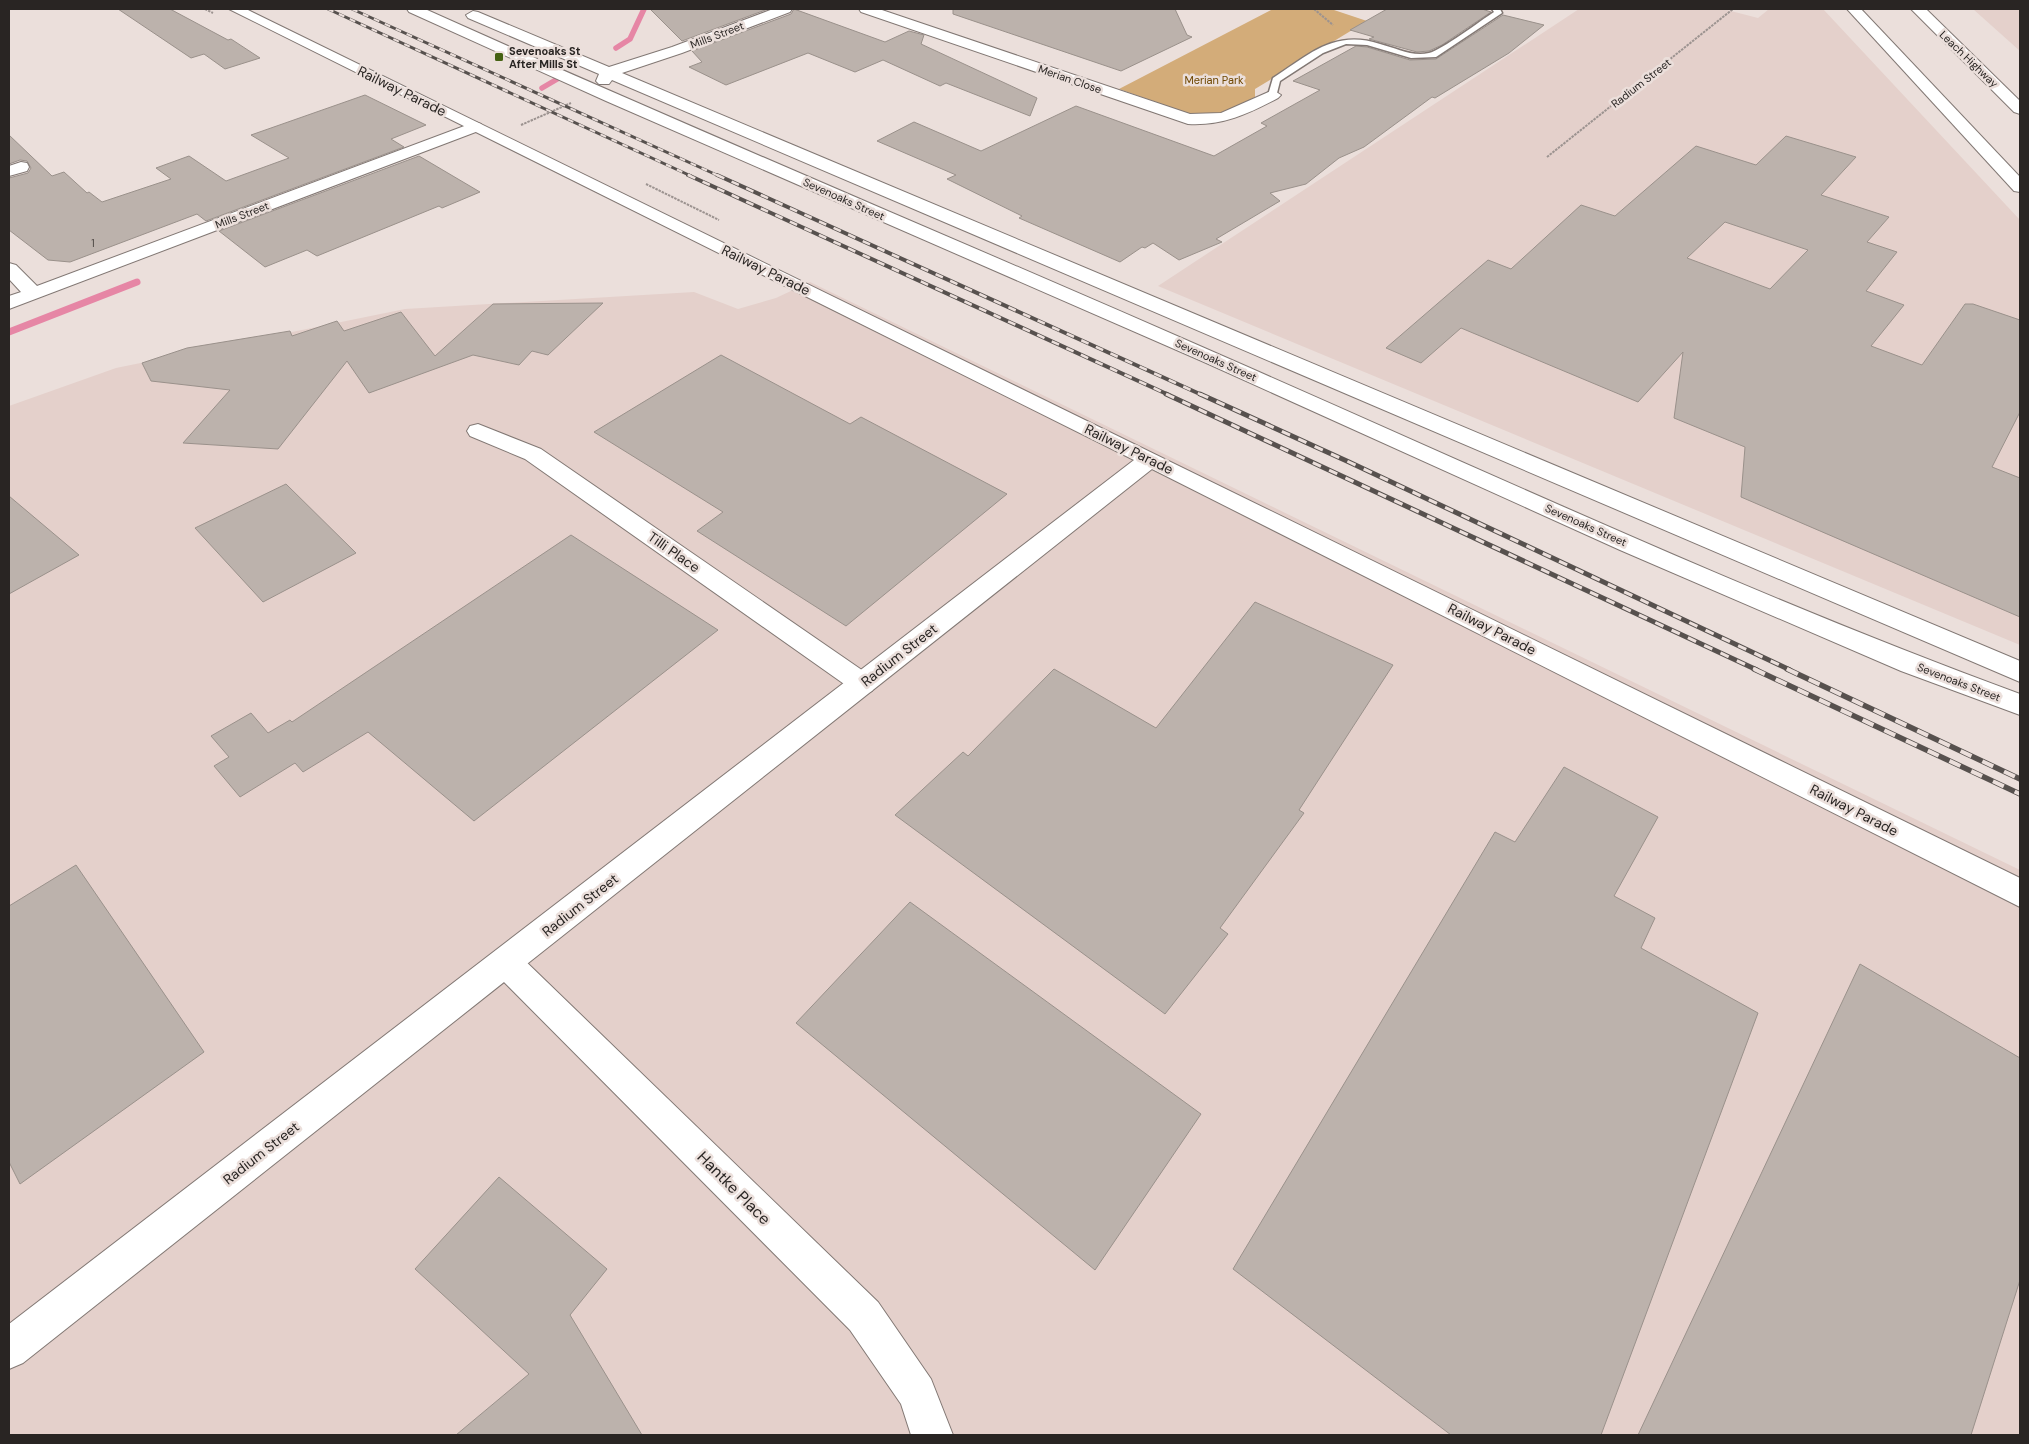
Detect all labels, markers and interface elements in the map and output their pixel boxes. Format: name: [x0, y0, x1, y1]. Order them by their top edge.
street label: Mills Street: [688, 18, 746, 52]
street label: Leach Highway: [1937, 28, 2001, 90]
place label: Sevenoaks St After Mills St: [509, 44, 581, 71]
marker: Sevenoaks St After Mills St: [493, 51, 505, 63]
street label: Radium Street: [1608, 55, 1674, 111]
street label: Railway Parade: [355, 62, 449, 120]
street label: Merian Close: [1036, 62, 1104, 96]
park label: Merian Park: [1184, 73, 1244, 87]
street label: Sevenoaks Street: [801, 175, 887, 223]
street label: Mills Street: [213, 198, 271, 232]
house number: 1: [91, 236, 95, 250]
street label: Railway Parade: [719, 241, 813, 299]
street label: Sevenoaks Street: [1173, 336, 1259, 384]
street label: Railway Parade: [1082, 420, 1176, 478]
street label: Sevenoaks Street: [1543, 501, 1629, 549]
street label: Tilli Place: [645, 528, 704, 576]
street label: Railway Parade: [1445, 599, 1539, 659]
street label: Radium Street: [857, 620, 941, 690]
street label: Sevenoaks Street: [1915, 660, 2003, 704]
street label: Railway Parade: [1807, 780, 1901, 840]
street label: Radium Street: [538, 870, 622, 940]
street label: Radium Street: [219, 1118, 303, 1188]
street label: Hantke Place: [693, 1147, 775, 1229]

